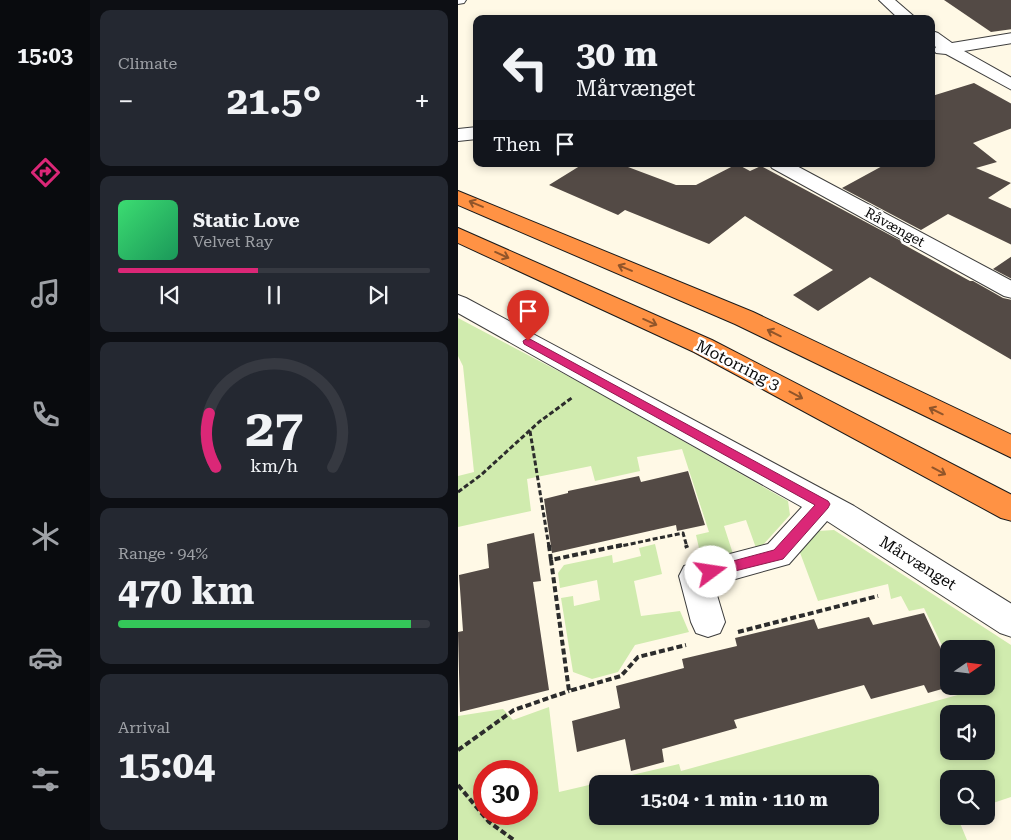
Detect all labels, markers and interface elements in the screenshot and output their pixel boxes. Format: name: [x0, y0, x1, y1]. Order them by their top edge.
text: 30 m: [576, 34, 658, 75]
icon: left: [493, 35, 558, 100]
text: 15:03: [17, 43, 73, 68]
text: Climate: [118, 54, 177, 73]
text: Mårvænget: [576, 76, 695, 101]
text: 21.5°: [227, 79, 321, 123]
text: −: [118, 85, 134, 118]
text: +: [414, 85, 430, 118]
icon: arrive: [551, 130, 579, 158]
text: Then: [493, 133, 541, 156]
icon: directions: [28, 155, 63, 190]
one-way arrow: [469, 199, 484, 209]
street label: Råvænget: [862, 204, 928, 250]
text: Static Love: [193, 209, 300, 232]
text: Velvet Ray: [193, 232, 273, 251]
one-way arrow: [494, 251, 509, 261]
one-way arrow: [618, 262, 633, 272]
icon: music: [28, 276, 63, 311]
icon: previous: [156, 281, 184, 309]
icon: pause: [260, 281, 288, 309]
icon: next: [364, 281, 392, 309]
pin: [507, 290, 549, 341]
icon: arrive: [514, 297, 542, 325]
one-way arrow: [642, 318, 657, 328]
one-way arrow: [767, 328, 782, 337]
street label: Motorring 3: [693, 336, 783, 394]
one-way arrow: [788, 390, 803, 400]
icon: phone: [28, 397, 63, 432]
text: 27: [245, 398, 303, 459]
one-way arrow: [929, 405, 944, 415]
text: km/h: [250, 455, 298, 476]
one-way arrow: [931, 467, 946, 476]
icon: climate: [28, 519, 63, 554]
street label: Mårvænget: [876, 532, 960, 594]
text: Range · 94%: [118, 544, 208, 563]
position arrow: [684, 545, 736, 597]
text: 470 km: [118, 569, 254, 613]
icon: car: [28, 640, 63, 675]
north arrow: [940, 640, 996, 695]
map controls: [940, 640, 995, 825]
button: sound: [940, 705, 995, 760]
text: Arrival: [118, 718, 170, 737]
text: 15:04: [118, 743, 215, 787]
speed limit sign: 30: [473, 760, 538, 825]
icon: filters: [28, 762, 63, 797]
button: search: [940, 770, 995, 825]
text: 15:04 · 1 min · 110 m: [640, 788, 828, 811]

